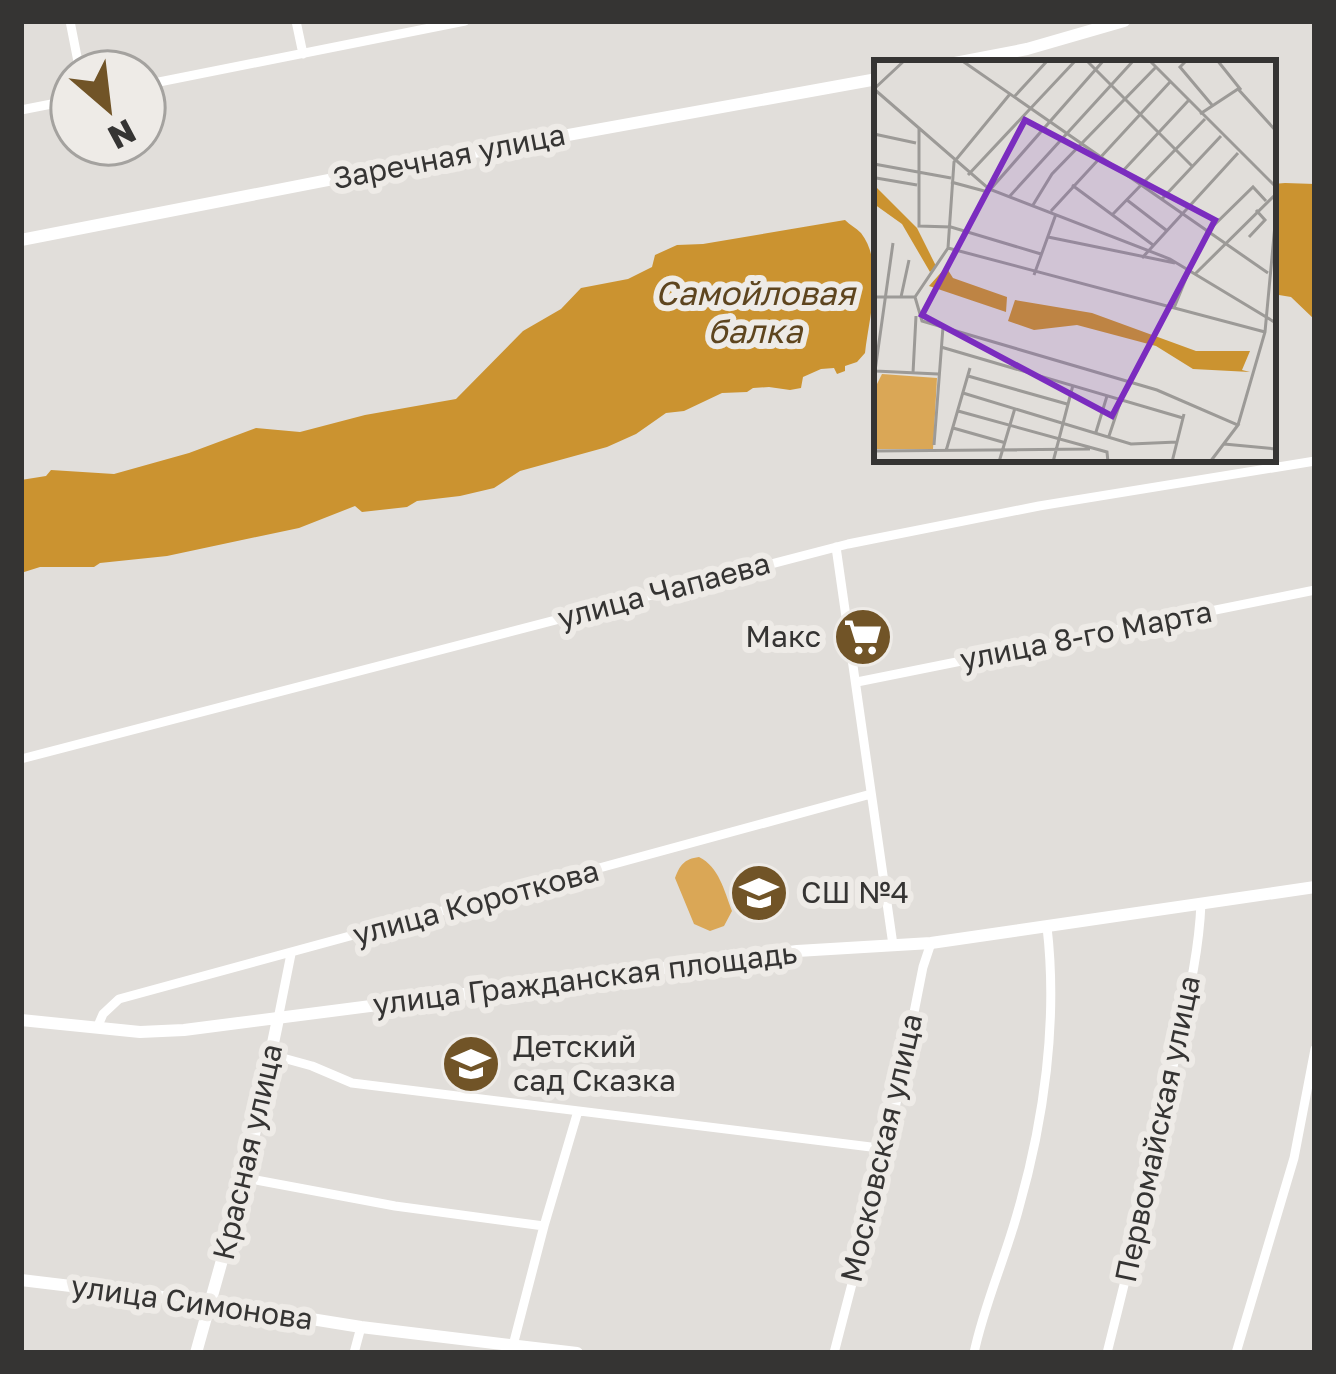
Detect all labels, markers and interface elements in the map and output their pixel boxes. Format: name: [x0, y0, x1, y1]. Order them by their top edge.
north arrow: [48, 48, 168, 168]
inset map: [874, 60, 1276, 462]
text: N: [102, 112, 143, 158]
street label: Заречная улица: [329, 116, 568, 196]
water label: Самойловая балка: [655, 273, 857, 350]
street label: улица Чапаева: [553, 544, 774, 636]
street label: улица 8-го Марта: [957, 593, 1215, 677]
supermarket icon: Макс: [832, 606, 894, 668]
place label: Макс: [745, 618, 821, 654]
street label: улица Короткова: [349, 852, 603, 952]
school or university icon: СШ №4: [728, 862, 790, 924]
place label: СШ №4: [801, 874, 909, 910]
street label: улица Гражданская площадь: [371, 934, 799, 1022]
street label: Первомайская улица: [1107, 972, 1207, 1286]
street label: Московская улица: [833, 1010, 929, 1286]
place label: Детский сад Сказка: [513, 1028, 676, 1098]
school or university icon: Детский сад Сказка: [440, 1033, 502, 1095]
street label: Красная улица: [205, 1040, 289, 1263]
street label: улица Симонова: [69, 1267, 315, 1337]

